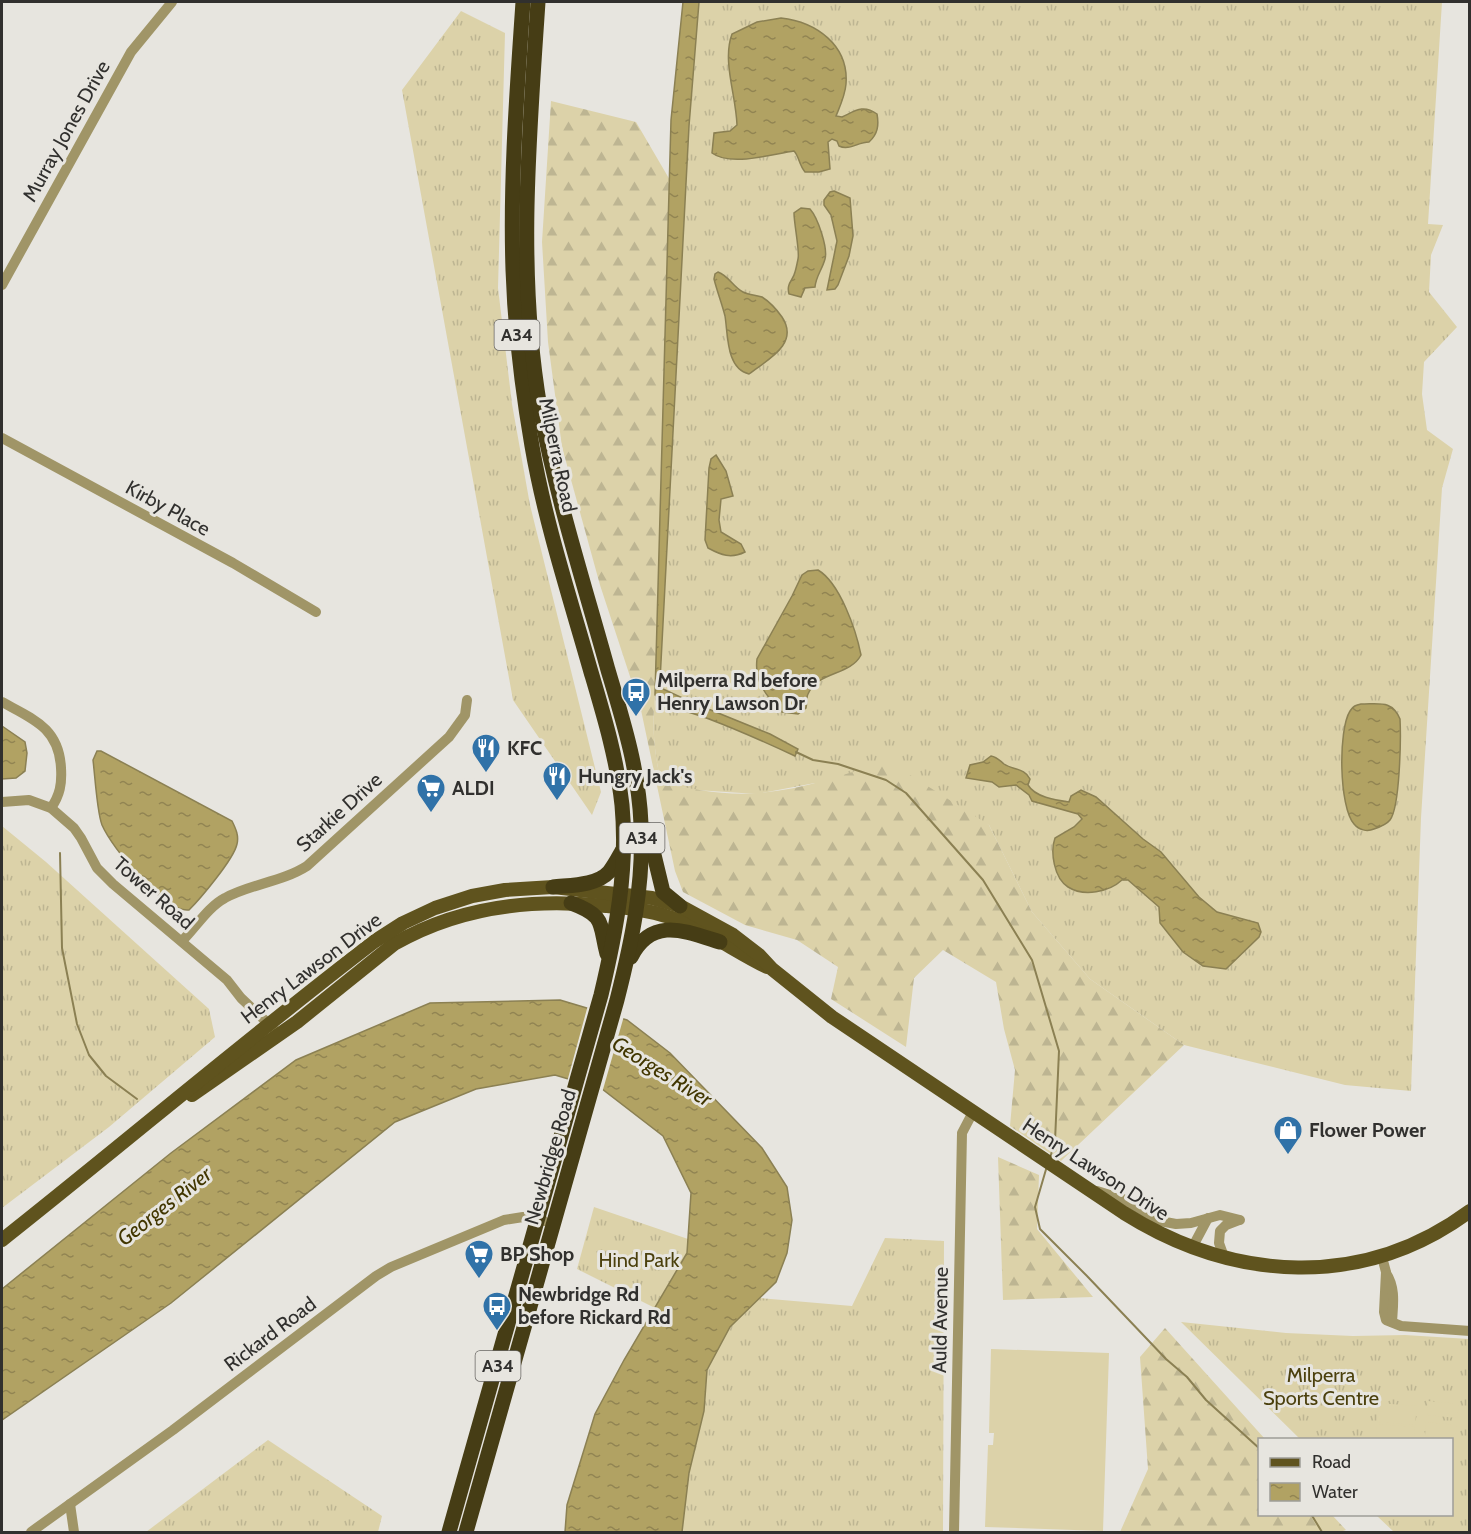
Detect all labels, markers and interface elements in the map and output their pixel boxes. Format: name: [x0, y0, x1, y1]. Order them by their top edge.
street label: Murray Jones Drive: [17, 56, 115, 206]
road number: A34: [494, 320, 540, 350]
street label: Milperra Road: [534, 396, 582, 514]
street label: Kirby Place: [122, 475, 214, 541]
place label: Milperra Rd before Henry Lawson Dr: [657, 668, 817, 715]
bus stop icon: Milperra Rd before Henry Lawson Dr: [620, 676, 652, 718]
restaurant icon: KFC: [470, 732, 502, 774]
place label: KFC: [507, 736, 542, 760]
restaurant icon: Hungry Jack's: [541, 760, 573, 802]
place label: Hungry Jack's: [578, 764, 692, 788]
street label: Starkie Drive: [291, 767, 387, 857]
supermarket icon: ALDI: [415, 772, 447, 814]
place label: ALDI: [452, 776, 495, 800]
road number: A34: [620, 823, 664, 853]
street label: Tower Road: [109, 852, 199, 934]
street label: Henry Lawson Drive: [236, 907, 386, 1029]
water label: Georges River: [607, 1030, 718, 1112]
street label: Newbridge Road: [519, 1087, 581, 1227]
street label: Henry Lawson Drive: [1018, 1113, 1174, 1225]
shop icon: Flower Power: [1272, 1114, 1304, 1156]
place label: Flower Power: [1309, 1118, 1426, 1142]
water label: Georges River: [112, 1160, 217, 1251]
supermarket icon: BP Shop: [463, 1238, 495, 1280]
place label: BP Shop: [500, 1242, 574, 1266]
park label: Hind Park: [599, 1248, 680, 1272]
street label: Auld Avenue: [927, 1267, 953, 1373]
place label: Newbridge Rd before Rickard Rd: [518, 1282, 671, 1329]
bus stop icon: Newbridge Rd before Rickard Rd: [481, 1290, 513, 1332]
street label: Rickard Road: [219, 1292, 321, 1376]
road number: A34: [476, 1351, 520, 1381]
park label: Milperra Sports Centre: [1263, 1363, 1379, 1410]
legend: [1258, 1438, 1453, 1516]
text: Road: [1312, 1451, 1351, 1473]
text: Water: [1312, 1481, 1358, 1503]

